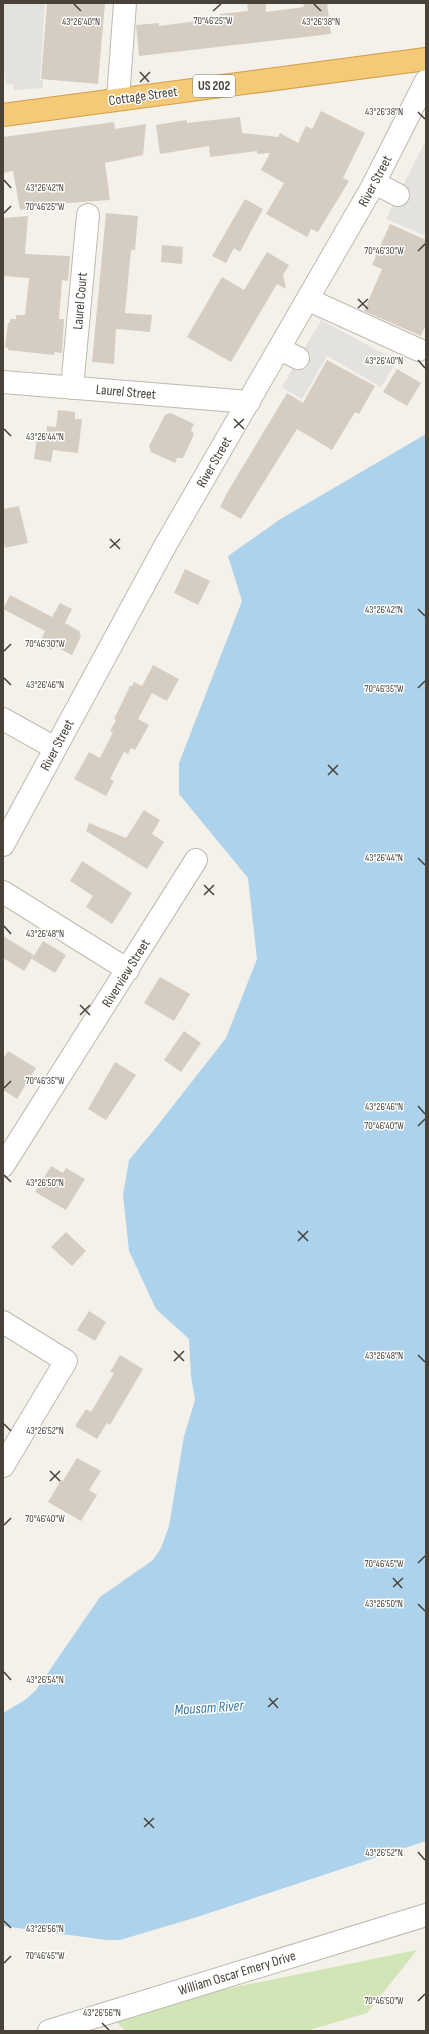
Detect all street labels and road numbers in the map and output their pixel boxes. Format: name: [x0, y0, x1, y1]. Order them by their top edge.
road number: US 202: [193, 75, 235, 97]
street label: Cottage Street: [108, 83, 178, 109]
street label: River Street: [354, 152, 396, 210]
street label: Laurel Court: [69, 272, 91, 330]
street label: Laurel Street: [95, 381, 157, 403]
street label: River Street: [193, 434, 235, 490]
street label: River Street: [36, 716, 78, 774]
street label: Riverview Street: [98, 936, 154, 1010]
street label: William Oscar Emery Drive: [176, 1947, 298, 1999]

